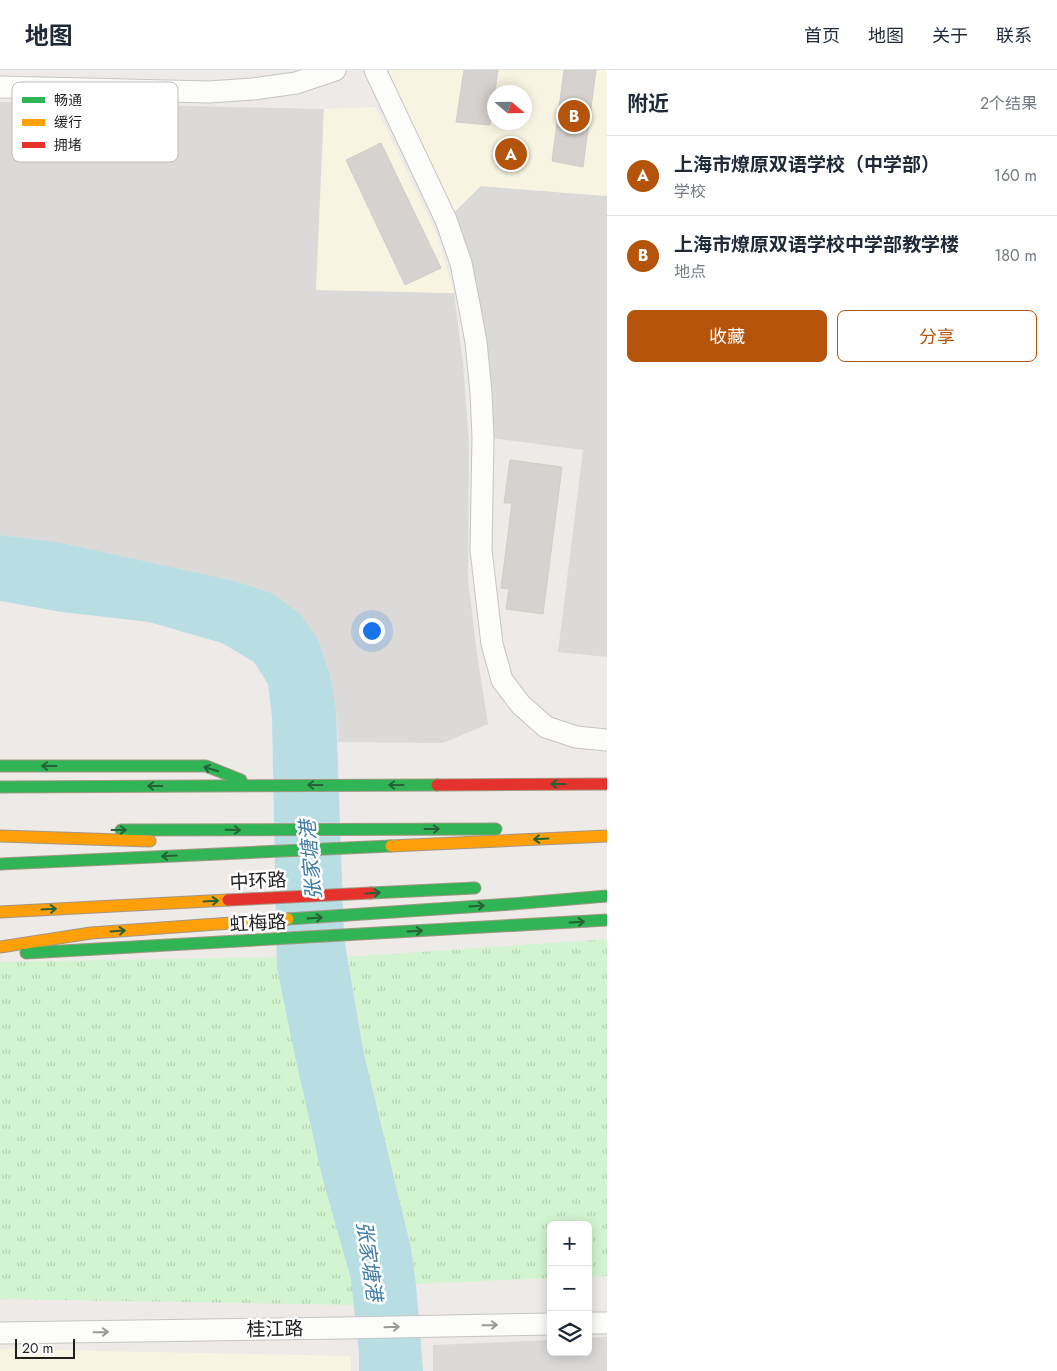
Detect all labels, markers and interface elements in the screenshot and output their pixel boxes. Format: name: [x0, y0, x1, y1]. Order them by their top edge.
text: 地图: [25, 18, 73, 53]
text: 首页: [804, 23, 840, 49]
text: 地图: [868, 23, 904, 49]
text: 关于: [932, 23, 968, 49]
text: 联系: [996, 23, 1032, 49]
legend: [12, 82, 178, 162]
north arrow: [487, 85, 532, 130]
text: 附近: [627, 89, 669, 119]
text: 畅通: [54, 90, 82, 110]
text: 2个结果: [980, 92, 1037, 115]
pin: B: [558, 97, 590, 135]
text: 缓行: [54, 112, 82, 132]
text: 拥堵: [54, 135, 82, 155]
pin: A: [495, 135, 527, 173]
text: 上海市燎原双语学校（中学部）: [674, 151, 940, 178]
text: A: [637, 164, 649, 187]
text: 160 m: [994, 164, 1037, 187]
text: 学校: [674, 180, 706, 203]
text: 上海市燎原双语学校中学部教学楼: [674, 231, 959, 258]
text: B: [638, 244, 648, 267]
text: 180 m: [994, 244, 1037, 267]
text: 地点: [674, 260, 706, 283]
button: 收藏: [627, 310, 827, 362]
button: 分享: [837, 310, 1037, 362]
your location: [359, 618, 385, 644]
one-way arrow: [41, 761, 58, 771]
one-way arrow: [203, 763, 219, 773]
one-way arrow: [551, 779, 567, 789]
one-way arrow: [307, 780, 323, 790]
one-way arrow: [388, 780, 404, 790]
one-way arrow: [147, 781, 163, 791]
water label: 张家塘港: [293, 816, 329, 901]
one-way arrow: [423, 824, 439, 834]
one-way arrow: [110, 825, 126, 835]
one-way arrow: [224, 825, 240, 835]
one-way arrow: [533, 834, 549, 843]
one-way arrow: [161, 852, 177, 861]
street label: 中环路: [229, 866, 287, 896]
one-way arrow: [365, 888, 381, 898]
one-way arrow: [203, 897, 219, 906]
one-way arrow: [469, 902, 485, 911]
one-way arrow: [40, 905, 56, 914]
street label: 虹梅路: [229, 908, 287, 938]
one-way arrow: [306, 913, 322, 922]
one-way arrow: [569, 918, 585, 927]
one-way arrow: [109, 927, 125, 936]
one-way arrow: [407, 927, 423, 936]
water label: 张家塘港: [349, 1219, 389, 1306]
map controls: [547, 1221, 592, 1356]
button: +: [547, 1221, 592, 1266]
button: −: [547, 1266, 592, 1311]
button: layers: [547, 1311, 592, 1356]
street label: 桂江路: [246, 1315, 304, 1343]
one-way arrow: [482, 1320, 498, 1329]
one-way arrow: [383, 1322, 399, 1332]
one-way arrow: [93, 1327, 109, 1336]
scale bar: [15, 1336, 75, 1359]
text: 20 m: [22, 1338, 54, 1358]

